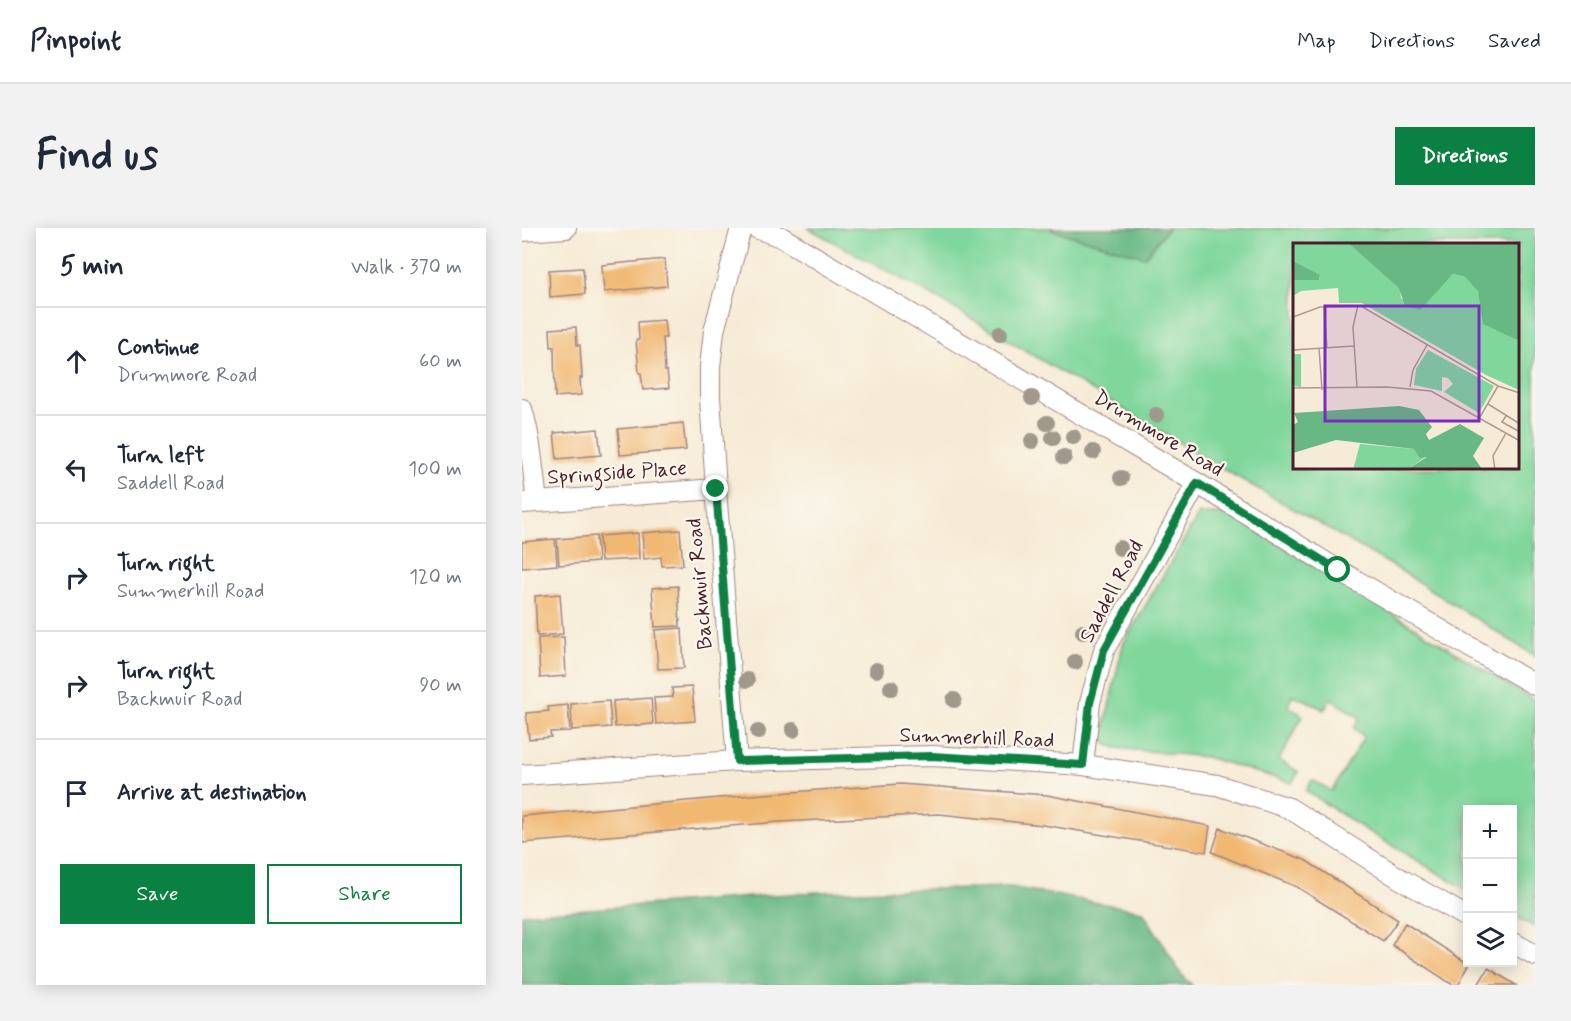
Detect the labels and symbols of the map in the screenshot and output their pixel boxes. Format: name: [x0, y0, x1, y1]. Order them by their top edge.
inset map: [1293, 243, 1520, 470]
street label: Drummore Road: [1088, 384, 1229, 484]
street label: Springside Place: [546, 454, 688, 494]
route end: [702, 475, 728, 501]
street label: Backmuir Road: [680, 517, 720, 651]
street label: Saddell Road: [1073, 535, 1151, 648]
route start: [1324, 556, 1350, 582]
street label: Summerhill Road: [899, 721, 1055, 755]

